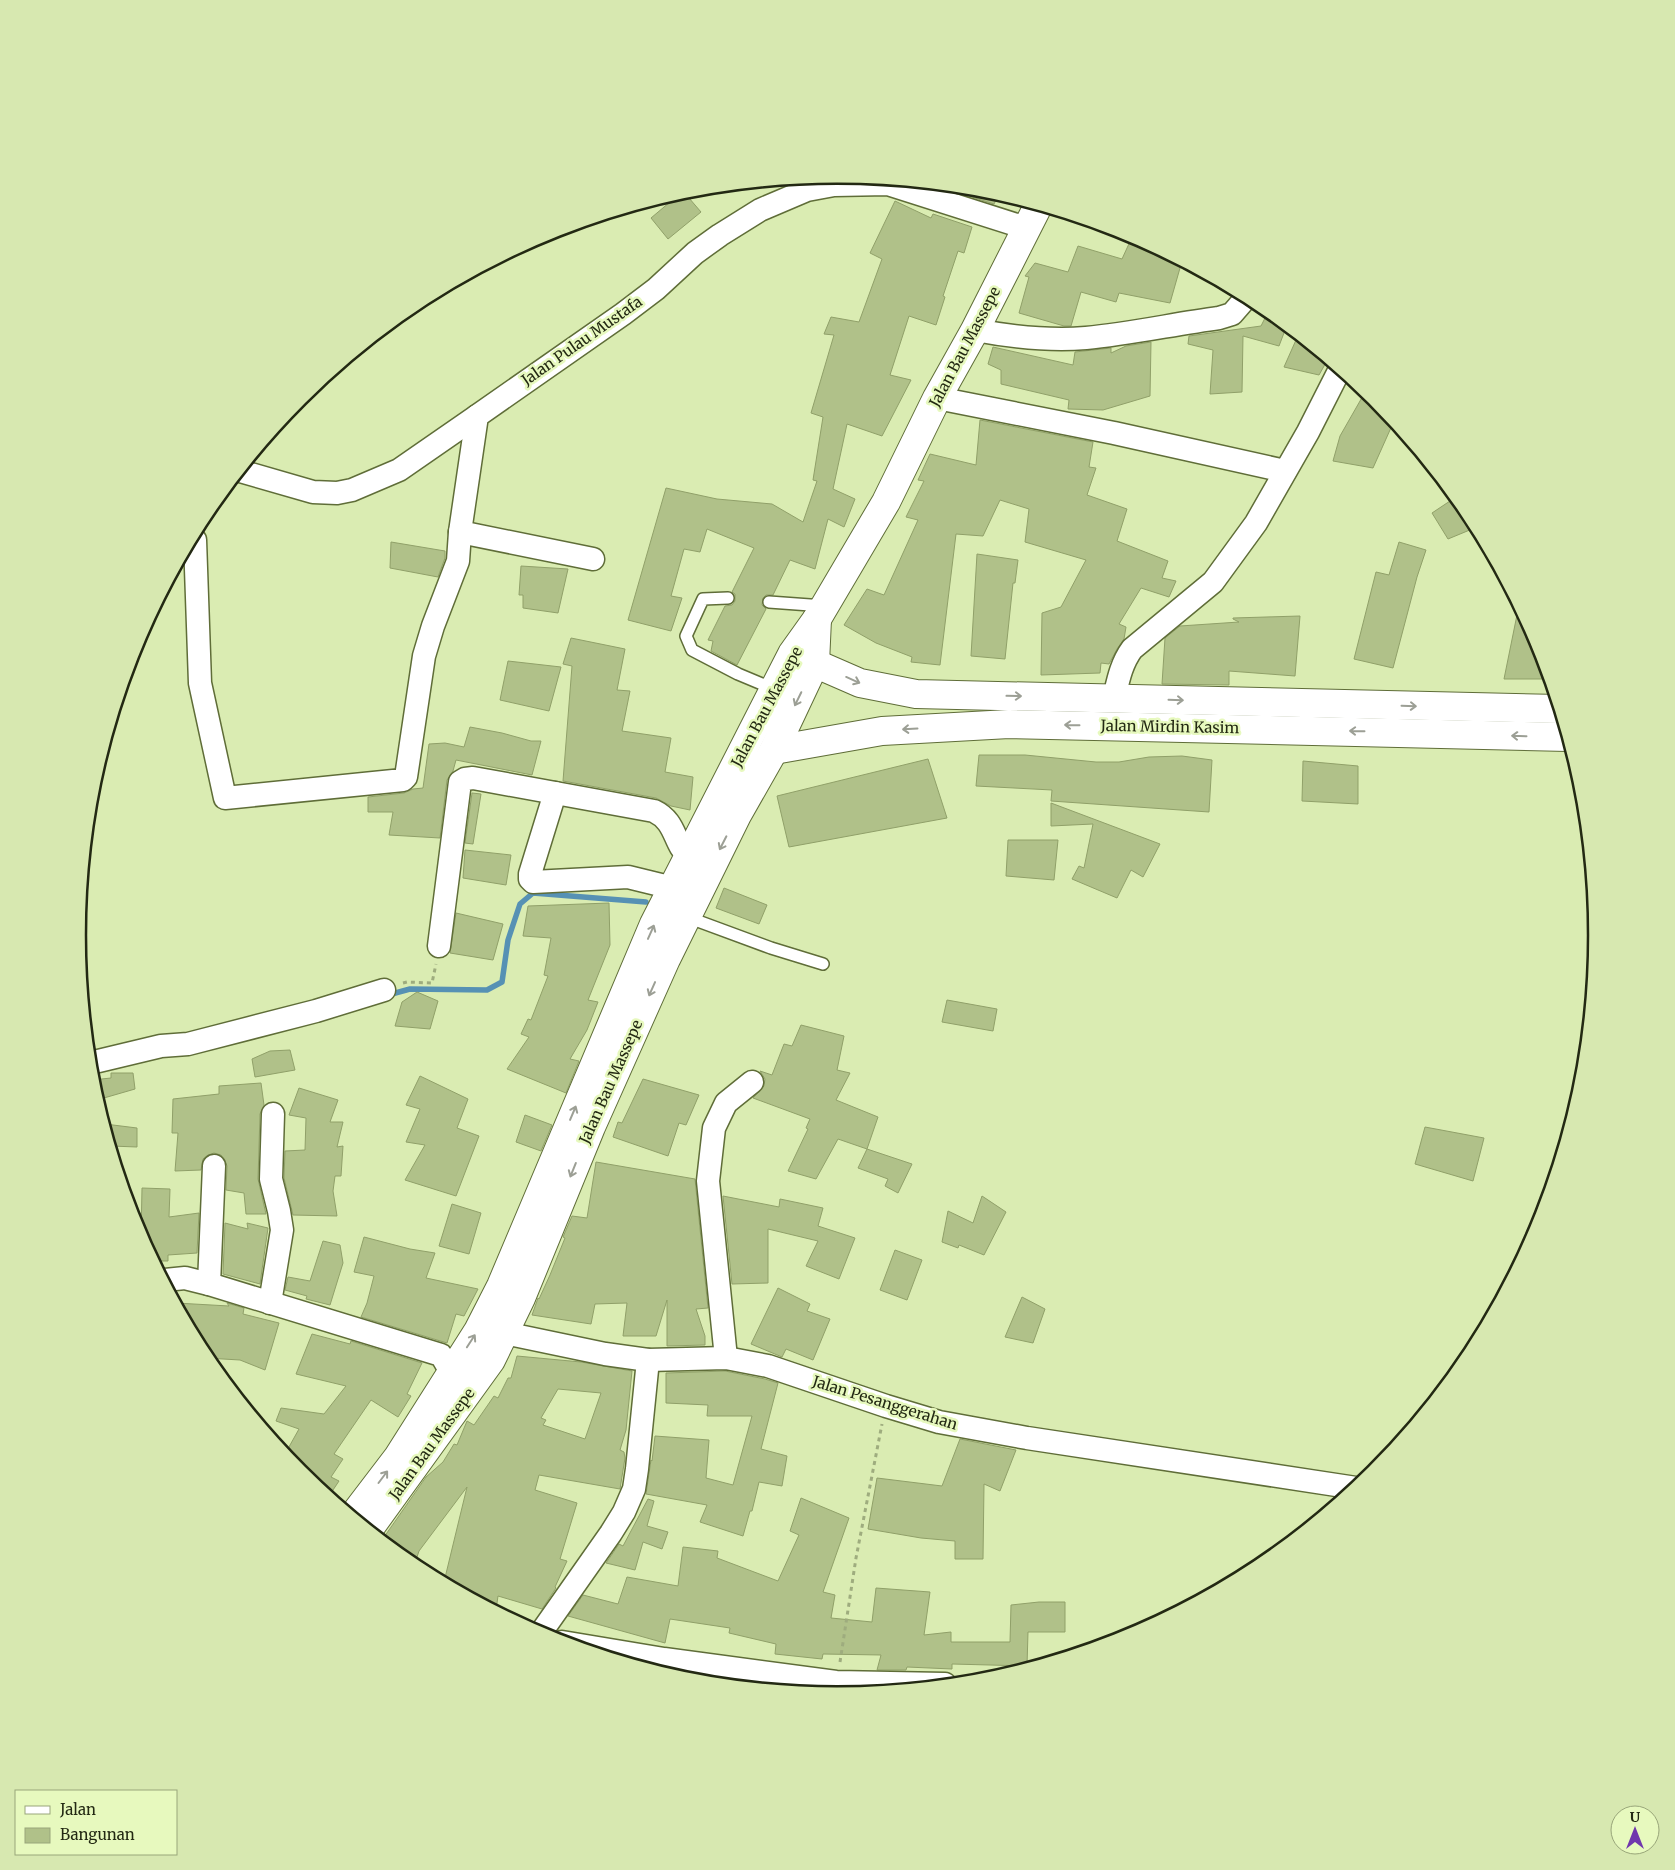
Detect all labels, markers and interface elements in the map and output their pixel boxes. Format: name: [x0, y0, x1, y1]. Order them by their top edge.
street label: Jalan Bau Massepe: [924, 283, 1004, 411]
street label: Jalan Pulau Mustafa: [517, 292, 646, 390]
street label: Jalan Bau Massepe: [726, 643, 806, 771]
one-way arrow: [845, 675, 860, 685]
one-way arrow: [793, 691, 802, 706]
one-way arrow: [1005, 691, 1021, 701]
one-way arrow: [1168, 695, 1184, 704]
one-way arrow: [1400, 702, 1416, 711]
street label: Jalan Mirdin Kasim: [1100, 716, 1240, 737]
one-way arrow: [1064, 720, 1080, 730]
one-way arrow: [902, 725, 918, 734]
one-way arrow: [1349, 727, 1365, 736]
one-way arrow: [1511, 731, 1527, 740]
one-way arrow: [718, 835, 728, 850]
one-way arrow: [647, 925, 657, 940]
one-way arrow: [647, 981, 656, 996]
street label: Jalan Bau Massepe: [574, 1017, 646, 1148]
one-way arrow: [569, 1106, 579, 1121]
one-way arrow: [568, 1162, 578, 1177]
one-way arrow: [466, 1334, 477, 1348]
street label: Jalan Pesanggerahan: [809, 1371, 960, 1434]
street label: Jalan Bau Massepe: [384, 1384, 479, 1504]
one-way arrow: [377, 1471, 388, 1484]
legend: [15, 1790, 178, 1855]
text: Jalan: [59, 1800, 96, 1819]
north arrow: [1610, 1805, 1660, 1855]
text: U: [1630, 1808, 1641, 1826]
text: Bangunan: [60, 1825, 135, 1844]

